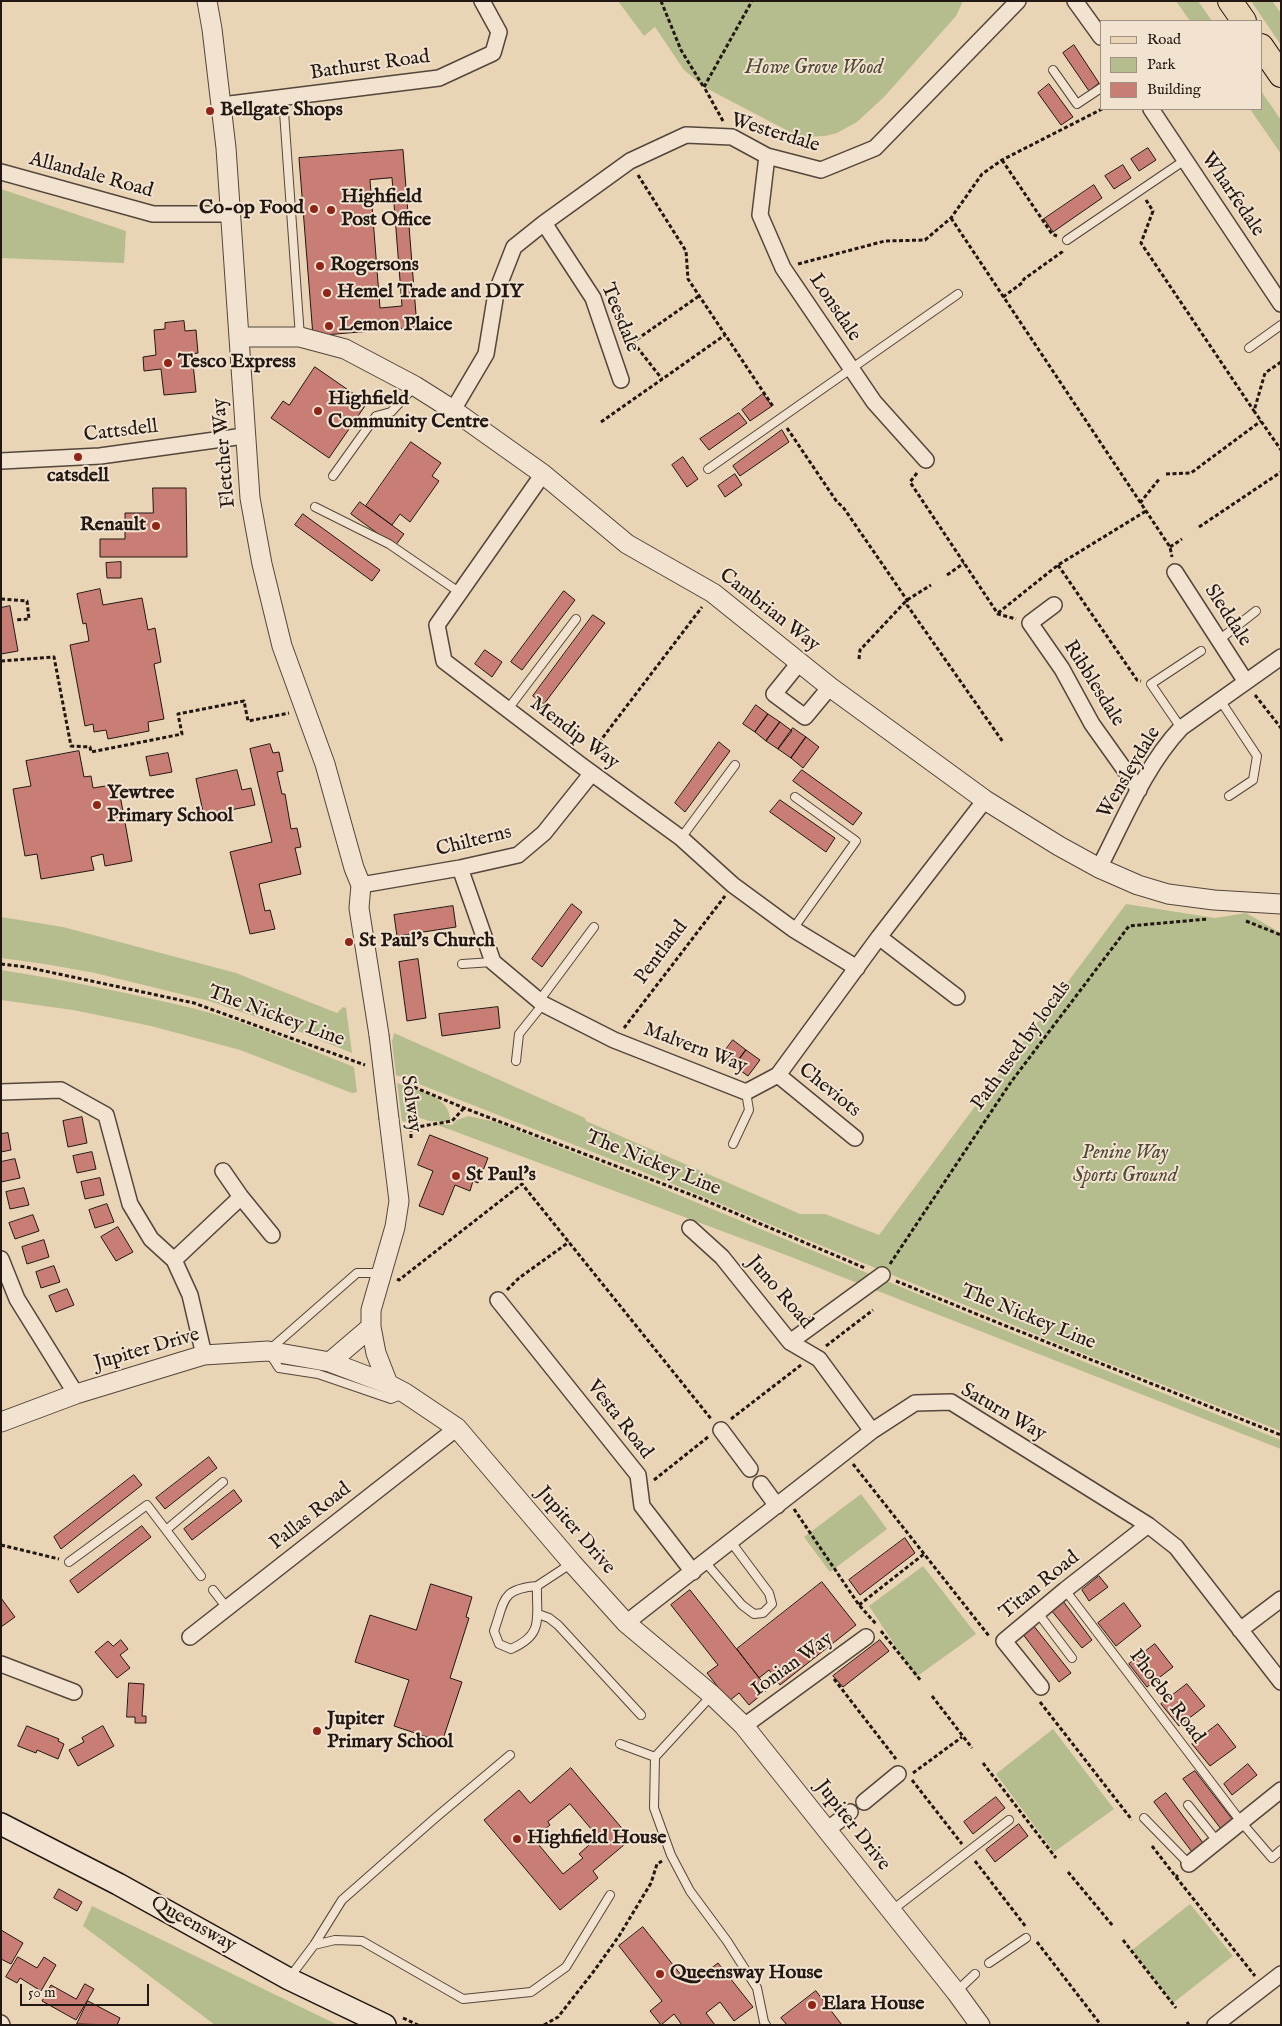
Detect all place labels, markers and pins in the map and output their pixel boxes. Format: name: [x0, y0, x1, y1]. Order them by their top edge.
place label: Bellgate Shops: [220, 99, 343, 123]
marker: Bellgate Shops: [204, 105, 216, 117]
place label: Highfield Post Office: [341, 186, 431, 233]
place label: Co-op Food: [199, 197, 304, 221]
marker: Co-op Food: [308, 203, 320, 215]
marker: Highfield Post Office: [325, 204, 337, 216]
place label: Rogersons: [330, 254, 419, 278]
marker: Rogersons: [314, 260, 326, 272]
place label: Hemel Trade and DIY: [337, 281, 523, 305]
marker: Hemel Trade and DIY: [321, 287, 333, 299]
place label: Lemon Plaice: [339, 314, 452, 338]
marker: Lemon Plaice: [323, 320, 335, 332]
place label: Tesco Express: [178, 351, 296, 375]
marker: Tesco Express: [162, 357, 174, 369]
place label: Highfield Community Centre: [328, 388, 489, 435]
marker: Highfield Community Centre: [312, 405, 324, 417]
marker: catsdell: [72, 451, 84, 463]
place label: catsdell: [47, 465, 109, 489]
place label: Renault: [80, 514, 146, 538]
marker: Renault: [150, 520, 162, 532]
place label: Yewtree Primary School: [107, 782, 233, 829]
marker: Yewtree Primary School: [91, 799, 103, 811]
place label: St Paul's Church: [359, 930, 495, 954]
marker: St Paul's Church: [343, 936, 355, 948]
place label: St Paul's: [466, 1164, 536, 1188]
marker: St Paul's: [450, 1170, 462, 1182]
place label: Jupiter Primary School: [327, 1708, 453, 1755]
marker: Jupiter Primary School: [311, 1725, 323, 1737]
place label: Highfield House: [527, 1827, 666, 1851]
marker: Highfield House: [511, 1833, 523, 1845]
place label: Queensway House: [670, 1962, 823, 1986]
marker: Queensway House: [654, 1968, 666, 1980]
place label: Elara House: [822, 1993, 924, 2017]
marker: Elara House: [806, 1999, 818, 2011]

